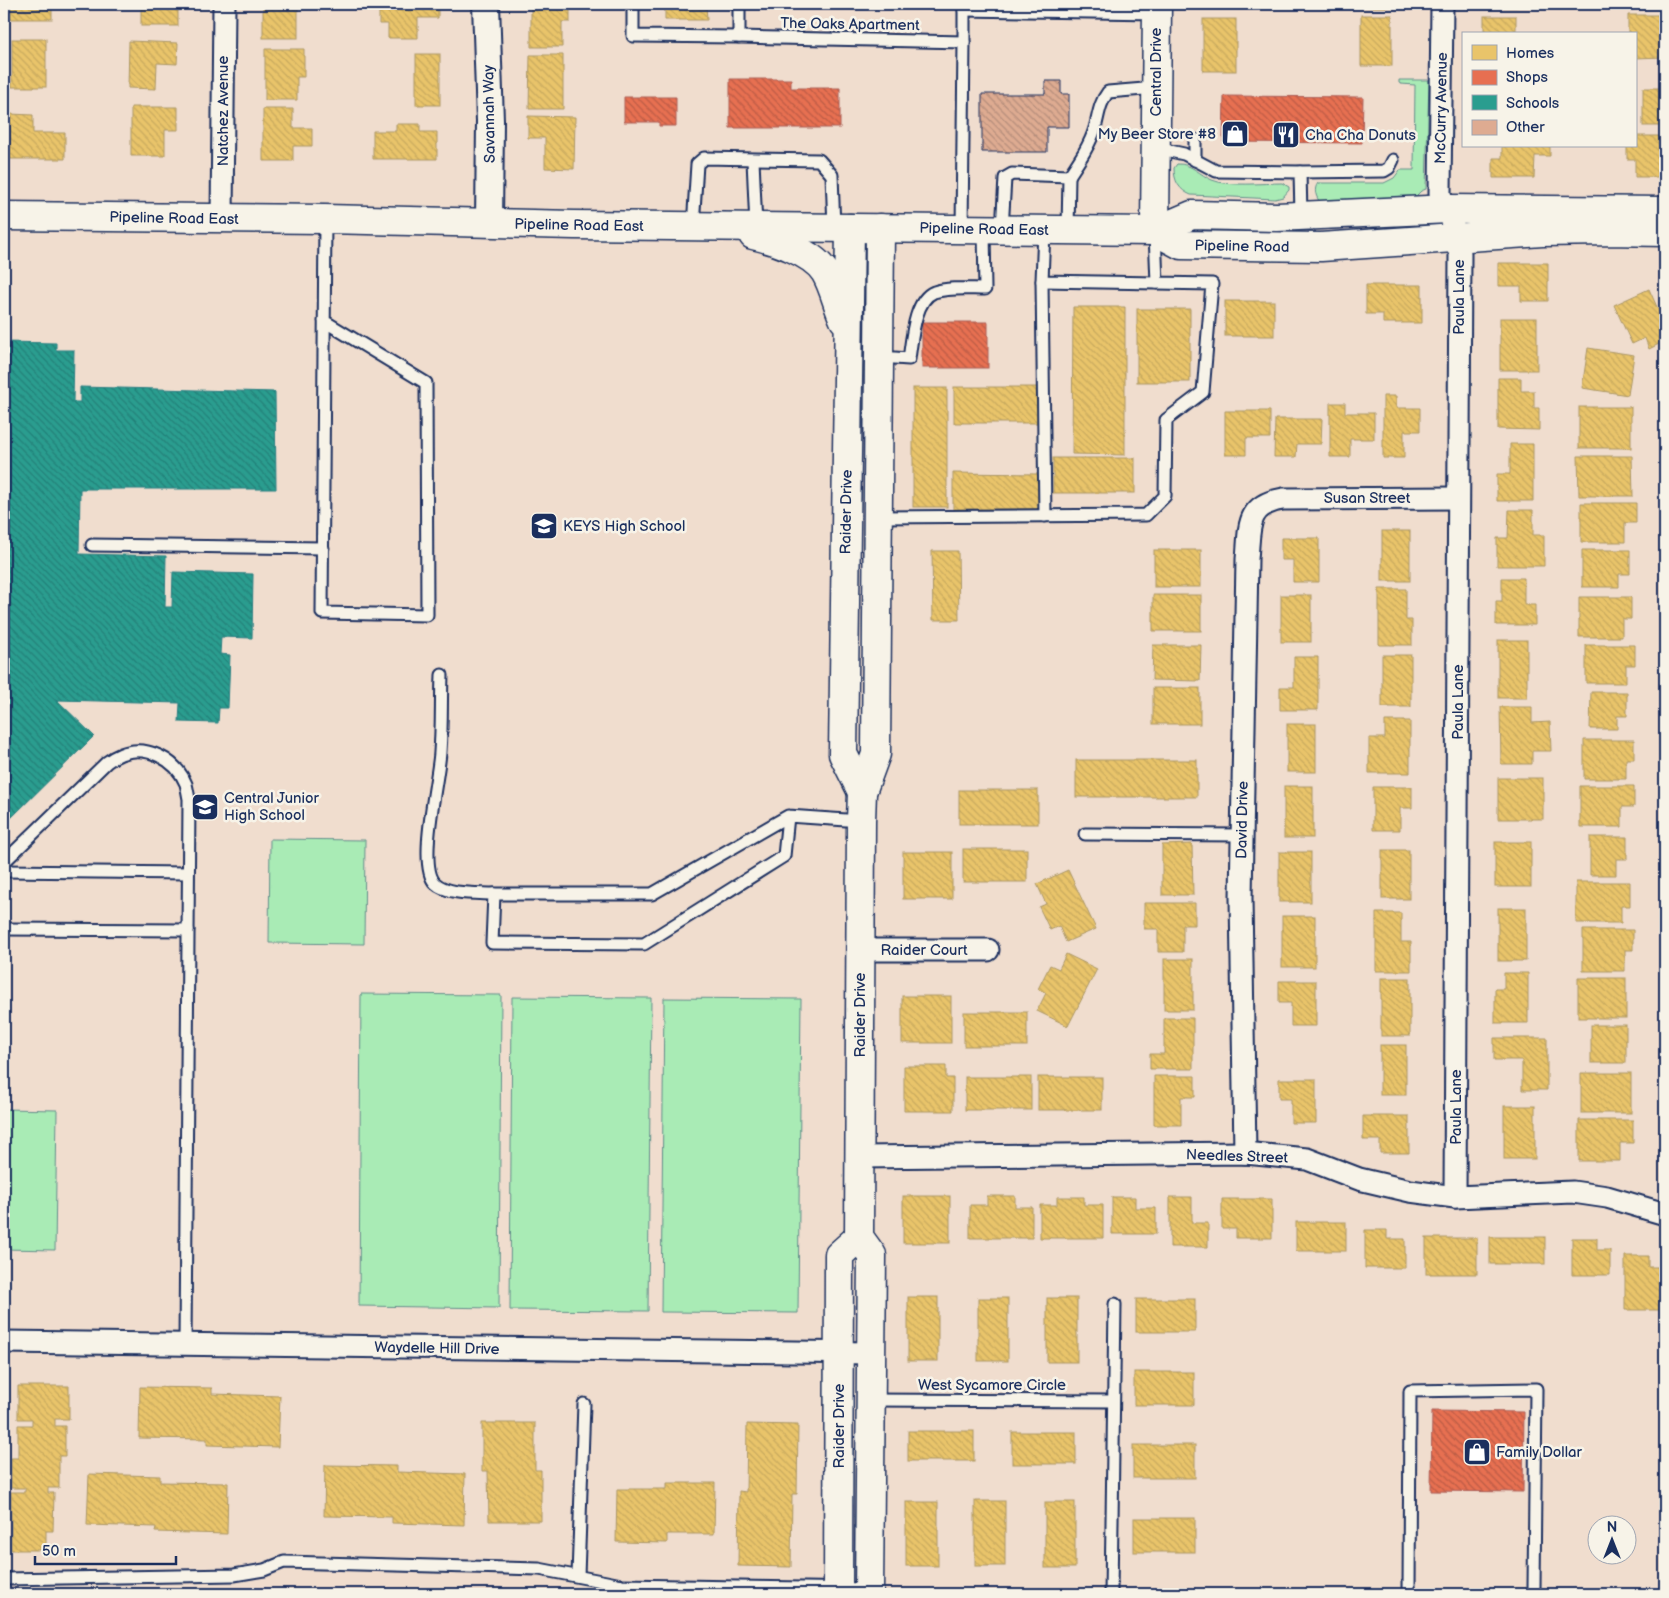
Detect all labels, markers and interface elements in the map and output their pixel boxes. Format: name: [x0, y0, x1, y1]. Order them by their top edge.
street label: The Oaks Apartment: [780, 14, 920, 35]
street label: Central Drive: [1147, 27, 1166, 116]
legend: [1462, 32, 1636, 148]
text: Homes: [1506, 44, 1555, 63]
street label: McCurry Avenue: [1431, 52, 1452, 164]
street label: Natchez Avenue: [214, 56, 233, 166]
street label: Savannah Way: [479, 64, 500, 163]
text: Shops: [1506, 68, 1549, 87]
text: Schools: [1506, 94, 1560, 113]
text: Other: [1506, 118, 1545, 137]
shop icon: My Beer Store #8: [1220, 119, 1250, 149]
restaurant icon: Cha Cha Donuts: [1271, 120, 1301, 150]
place label: My Beer Store #8: [1098, 125, 1216, 144]
place label: Cha Cha Donuts: [1305, 126, 1416, 145]
street label: Pipeline Road East: [109, 208, 239, 229]
street label: Pipeline Road East: [514, 215, 644, 236]
street label: Pipeline Road East: [919, 219, 1049, 240]
street label: Pipeline Road: [1194, 236, 1290, 257]
street label: Paula Lane: [1450, 259, 1469, 335]
street label: Raider Drive: [836, 469, 857, 555]
street label: Susan Street: [1324, 489, 1411, 508]
school or university icon: KEYS High School: [529, 511, 559, 541]
place label: KEYS High School: [563, 517, 685, 536]
street label: Paula Lane: [1449, 664, 1468, 740]
street label: David Drive: [1232, 781, 1253, 859]
place label: Central Junior High School: [224, 789, 319, 825]
school or university icon: Central Junior High School: [190, 792, 220, 822]
street label: Raider Court: [880, 941, 968, 960]
street label: Raider Drive: [851, 972, 870, 1057]
street label: Paula Lane: [1447, 1069, 1466, 1145]
street label: Needles Street: [1186, 1145, 1289, 1168]
street label: Waydelle Hill Drive: [374, 1338, 500, 1359]
street label: West Sycamore Circle: [918, 1376, 1066, 1395]
street label: Raider Drive: [830, 1383, 849, 1468]
shop icon: Family Dollar: [1462, 1437, 1492, 1467]
place label: Family Dollar: [1496, 1443, 1582, 1462]
north arrow: [1586, 1516, 1636, 1566]
text: N: [1607, 1519, 1617, 1536]
scale bar: [35, 1533, 176, 1565]
text: 50 m: [42, 1542, 76, 1561]

